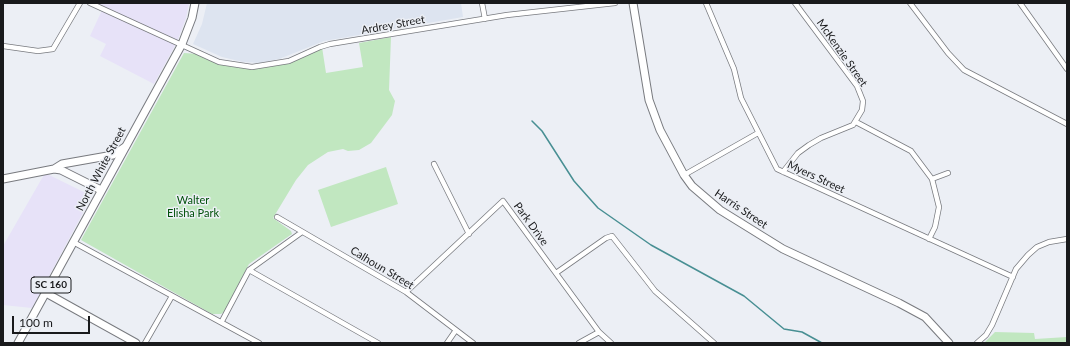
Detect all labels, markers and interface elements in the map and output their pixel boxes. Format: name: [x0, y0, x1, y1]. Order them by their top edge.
street label: Ardrey Street: [360, 13, 426, 37]
street label: McKenzie Street: [814, 17, 870, 89]
street label: North White Street: [73, 125, 129, 213]
street label: Myers Street: [785, 158, 847, 196]
street label: Harris Street: [712, 187, 770, 231]
park label: Walter Elisha Park: [167, 193, 219, 219]
street label: Park Drive: [511, 200, 551, 248]
street label: Calhoun Street: [348, 244, 416, 292]
road number: SC 160: [31, 277, 71, 293]
scale bar: [14, 308, 92, 334]
text: 100 m: [19, 315, 53, 330]

